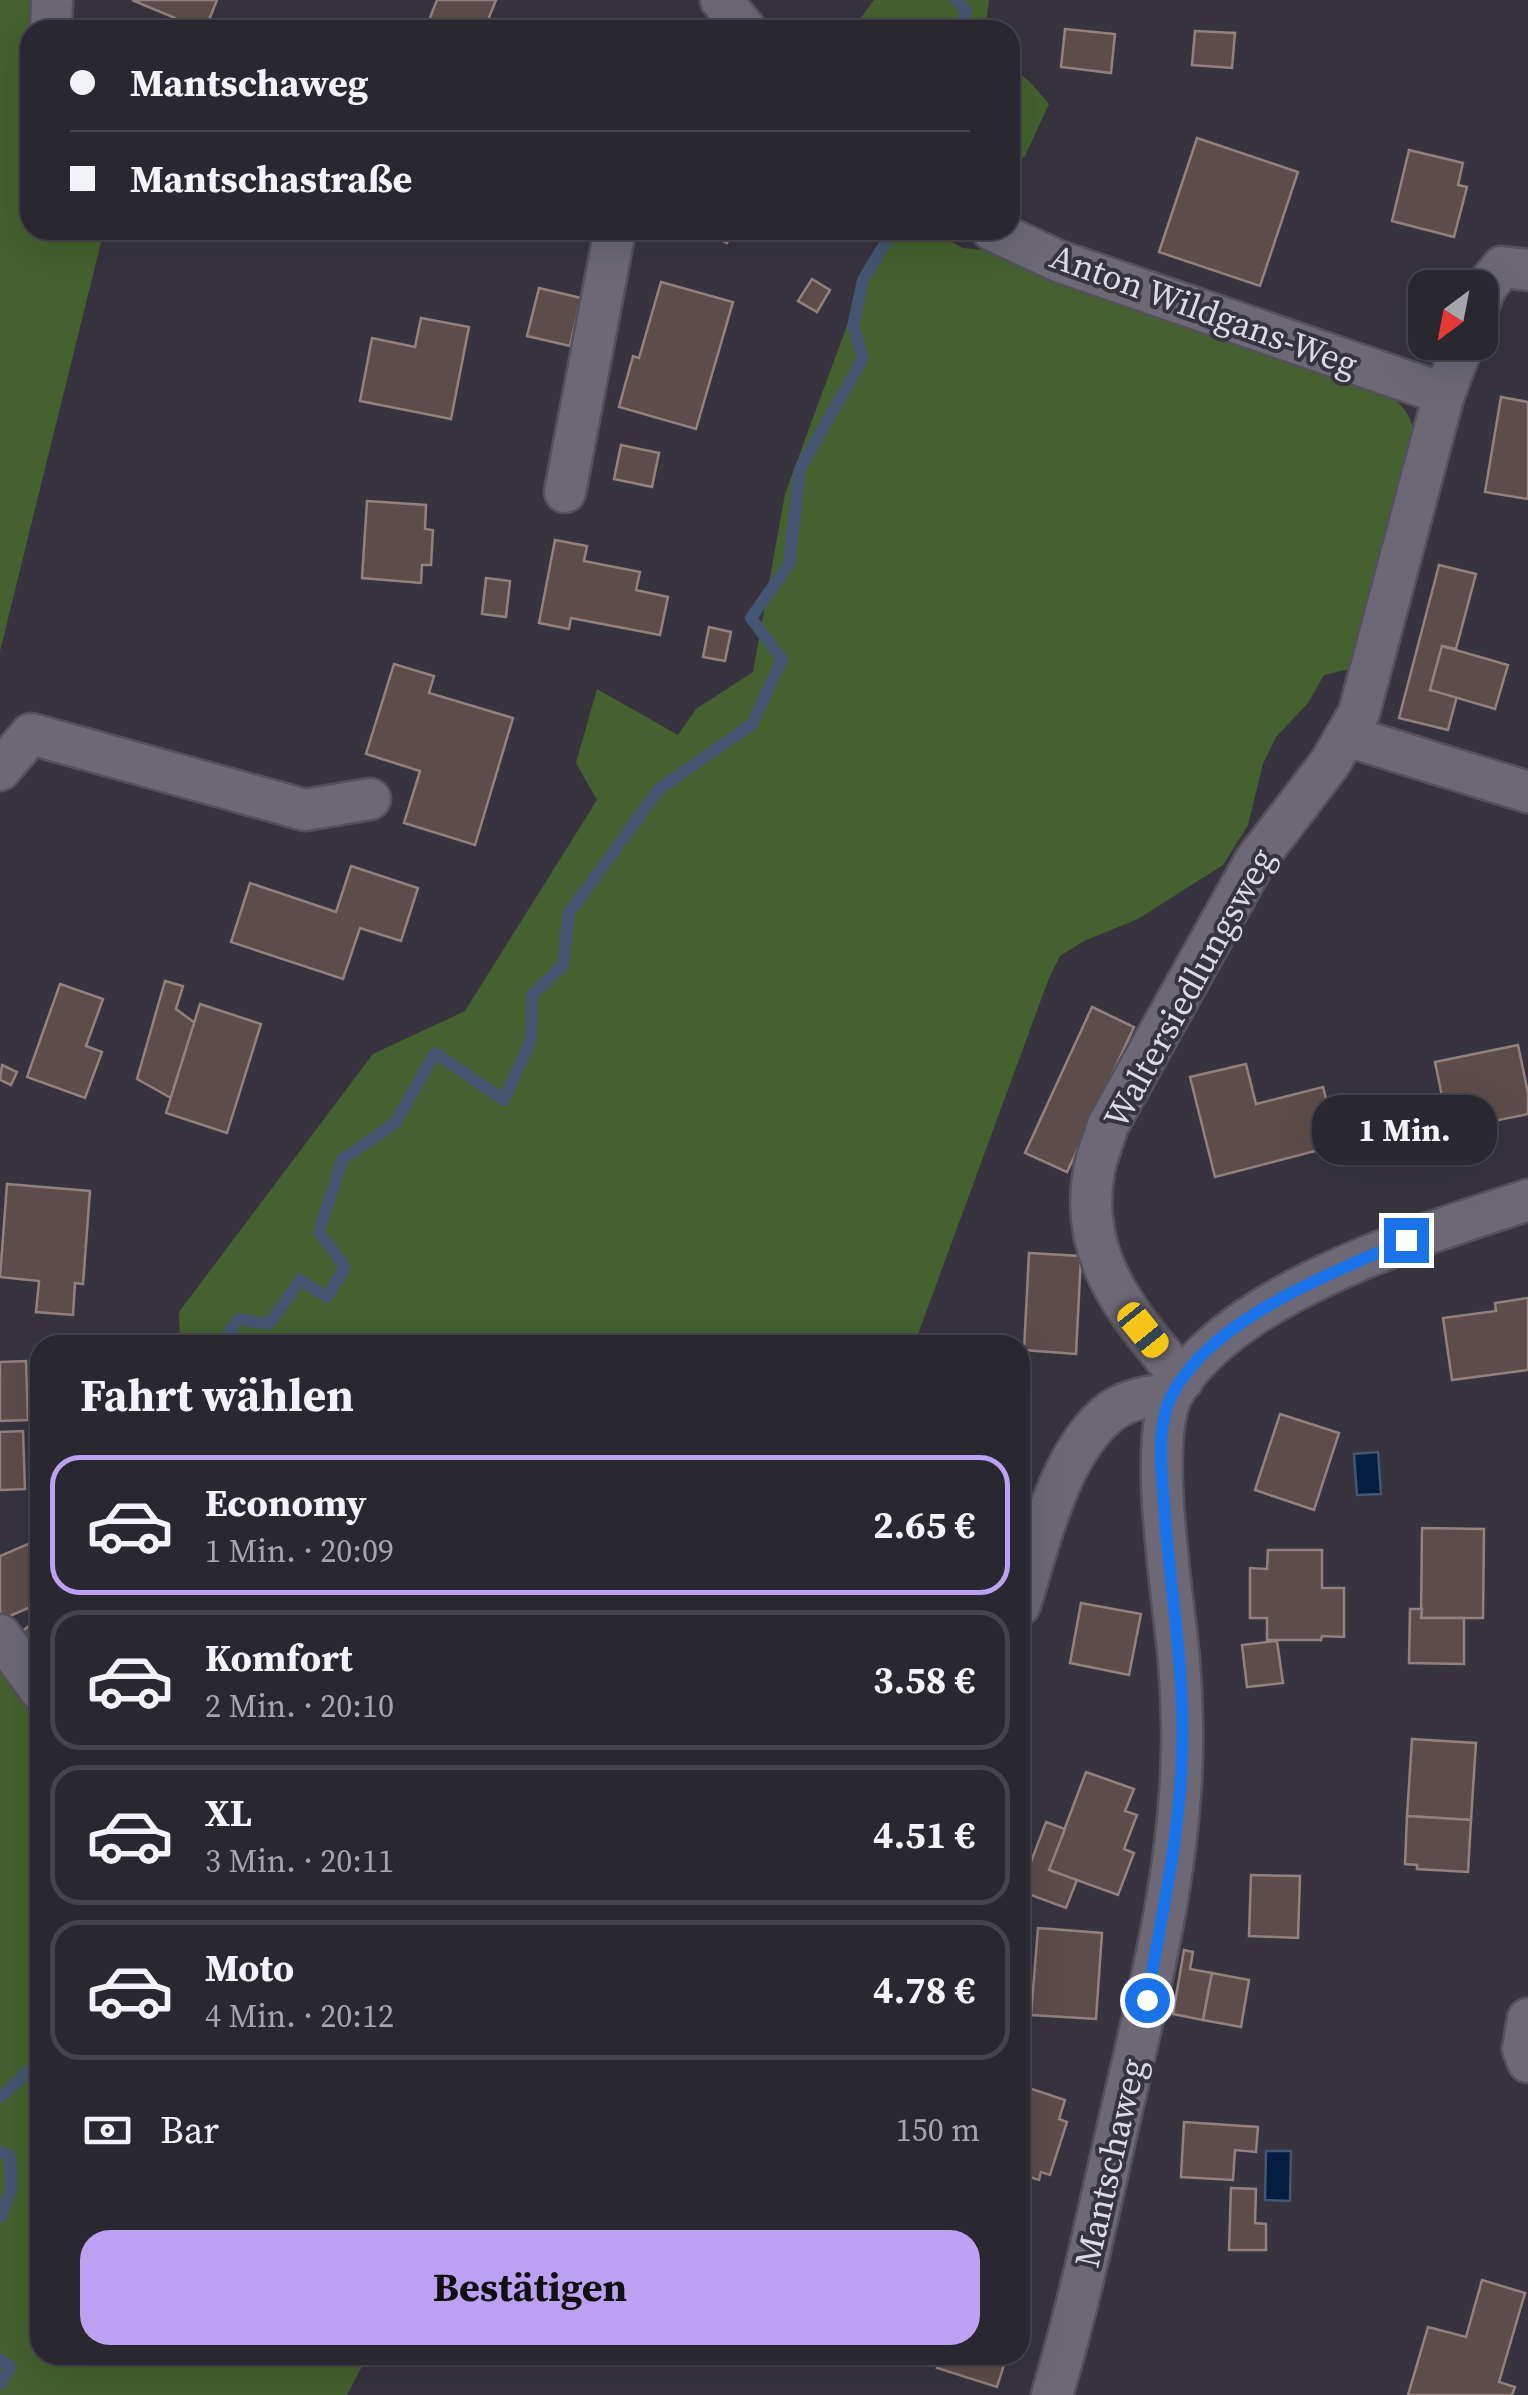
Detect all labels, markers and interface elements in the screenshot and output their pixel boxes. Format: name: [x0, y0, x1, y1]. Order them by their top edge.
text: Mantschaweg: [130, 57, 368, 109]
text: Mantschastraße: [130, 153, 412, 205]
street label: Anton Wildgans-Weg: [1044, 232, 1364, 388]
north arrow: [1408, 270, 1498, 360]
map controls: [1408, 270, 1498, 360]
street label: Waltersiedlungsweg: [1092, 839, 1286, 1137]
callout: 1 Min.: [1314, 1095, 1498, 1165]
text: 1 Min.: [1358, 1108, 1451, 1152]
route end: [1384, 1218, 1429, 1263]
car: [1112, 1297, 1174, 1363]
text: Fahrt wählen: [80, 1364, 354, 1426]
text: Economy: [205, 1477, 367, 1529]
icon: car: [85, 1480, 175, 1570]
text: 2.65 €: [873, 1499, 975, 1551]
text: 1 Min. · 20:09: [205, 1529, 394, 1573]
text: Komfort: [205, 1632, 353, 1684]
icon: car: [85, 1635, 175, 1725]
text: 3.58 €: [873, 1654, 975, 1706]
text: 2 Min. · 20:10: [205, 1684, 394, 1728]
text: XL: [205, 1787, 252, 1839]
icon: car: [85, 1790, 175, 1880]
text: 4.51 €: [873, 1809, 975, 1861]
text: 3 Min. · 20:11: [205, 1839, 394, 1883]
text: Moto: [205, 1942, 294, 1994]
icon: car: [85, 1945, 175, 2035]
text: 4.78 €: [873, 1964, 975, 2016]
route start: [1125, 1978, 1170, 2023]
text: 4 Min. · 20:12: [205, 1994, 394, 2038]
street label: Mantschaweg: [1063, 2054, 1157, 2272]
icon: cash: [80, 2103, 135, 2158]
text: Bar: [160, 2104, 219, 2156]
text: 150 m: [896, 2108, 980, 2152]
button: Bestätigen: [80, 2230, 980, 2345]

